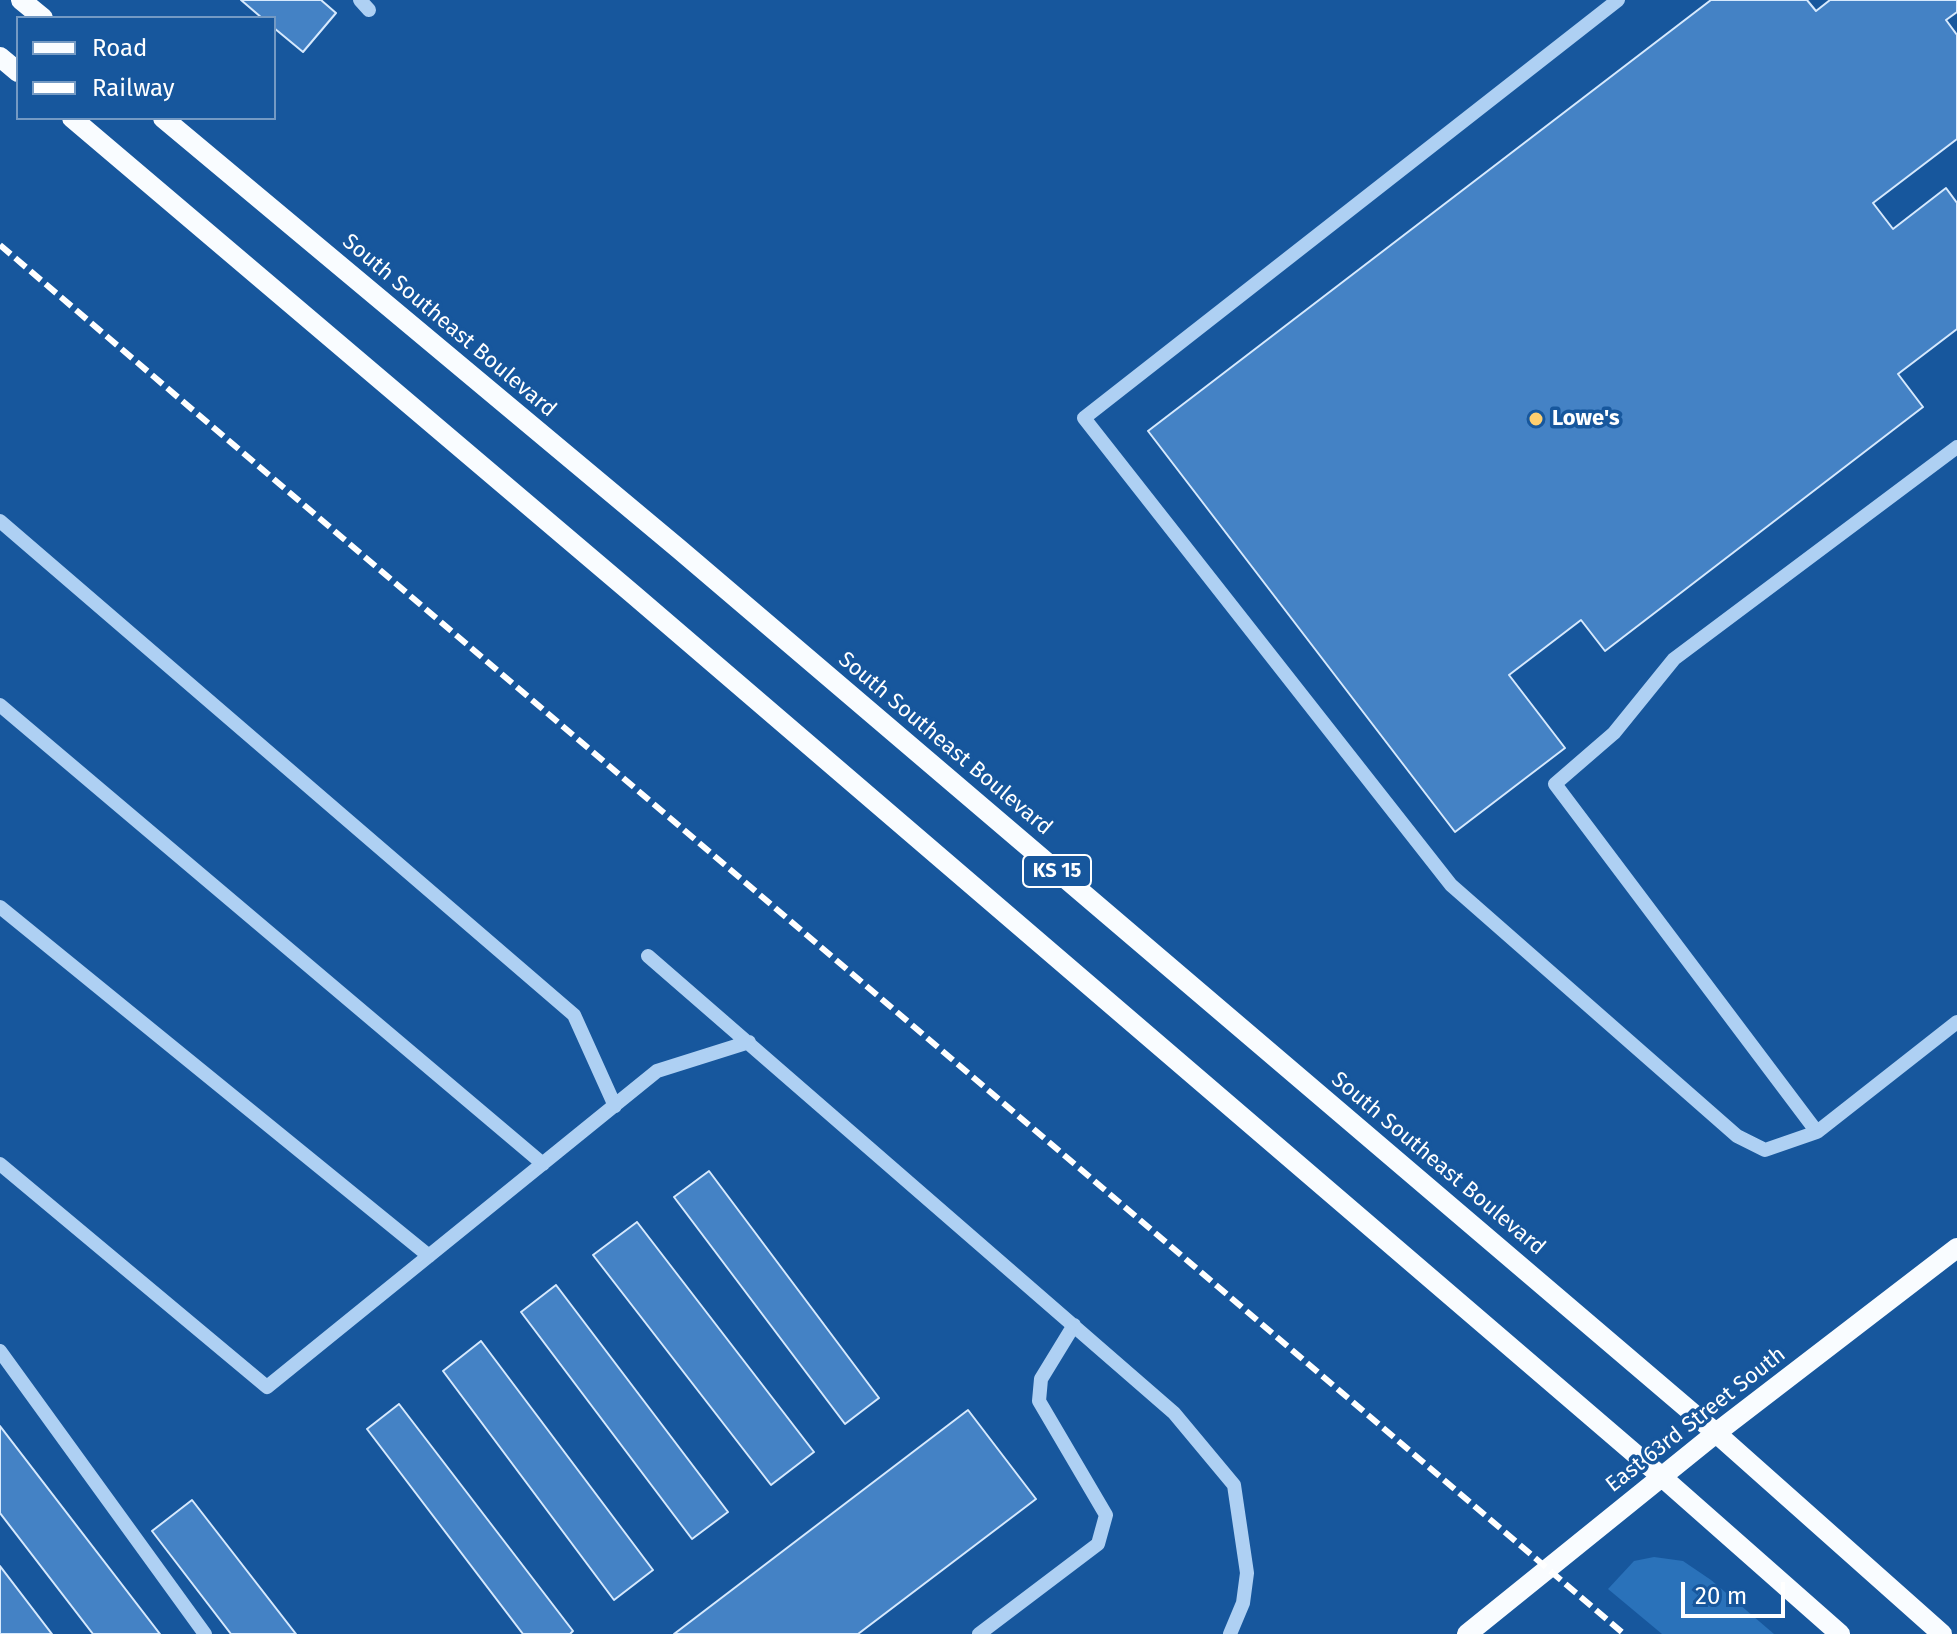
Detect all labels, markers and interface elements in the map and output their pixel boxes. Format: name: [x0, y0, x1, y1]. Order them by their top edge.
legend: [16, 16, 276, 120]
text: Road: [92, 34, 147, 62]
text: Railway: [92, 74, 175, 102]
street label: South Southeast Boulevard: [337, 229, 561, 423]
place label: Lowe's: [1552, 406, 1620, 432]
marker: Lowe's: [1527, 410, 1545, 428]
street label: South Southeast Boulevard: [833, 647, 1057, 841]
road number: KS 15: [1023, 855, 1091, 887]
street label: South Southeast Boulevard: [1326, 1067, 1550, 1261]
street label: East 63rd Street South: [1601, 1342, 1791, 1498]
scale bar: [1685, 1566, 1789, 1616]
text: 20 m: [1695, 1582, 1747, 1610]

